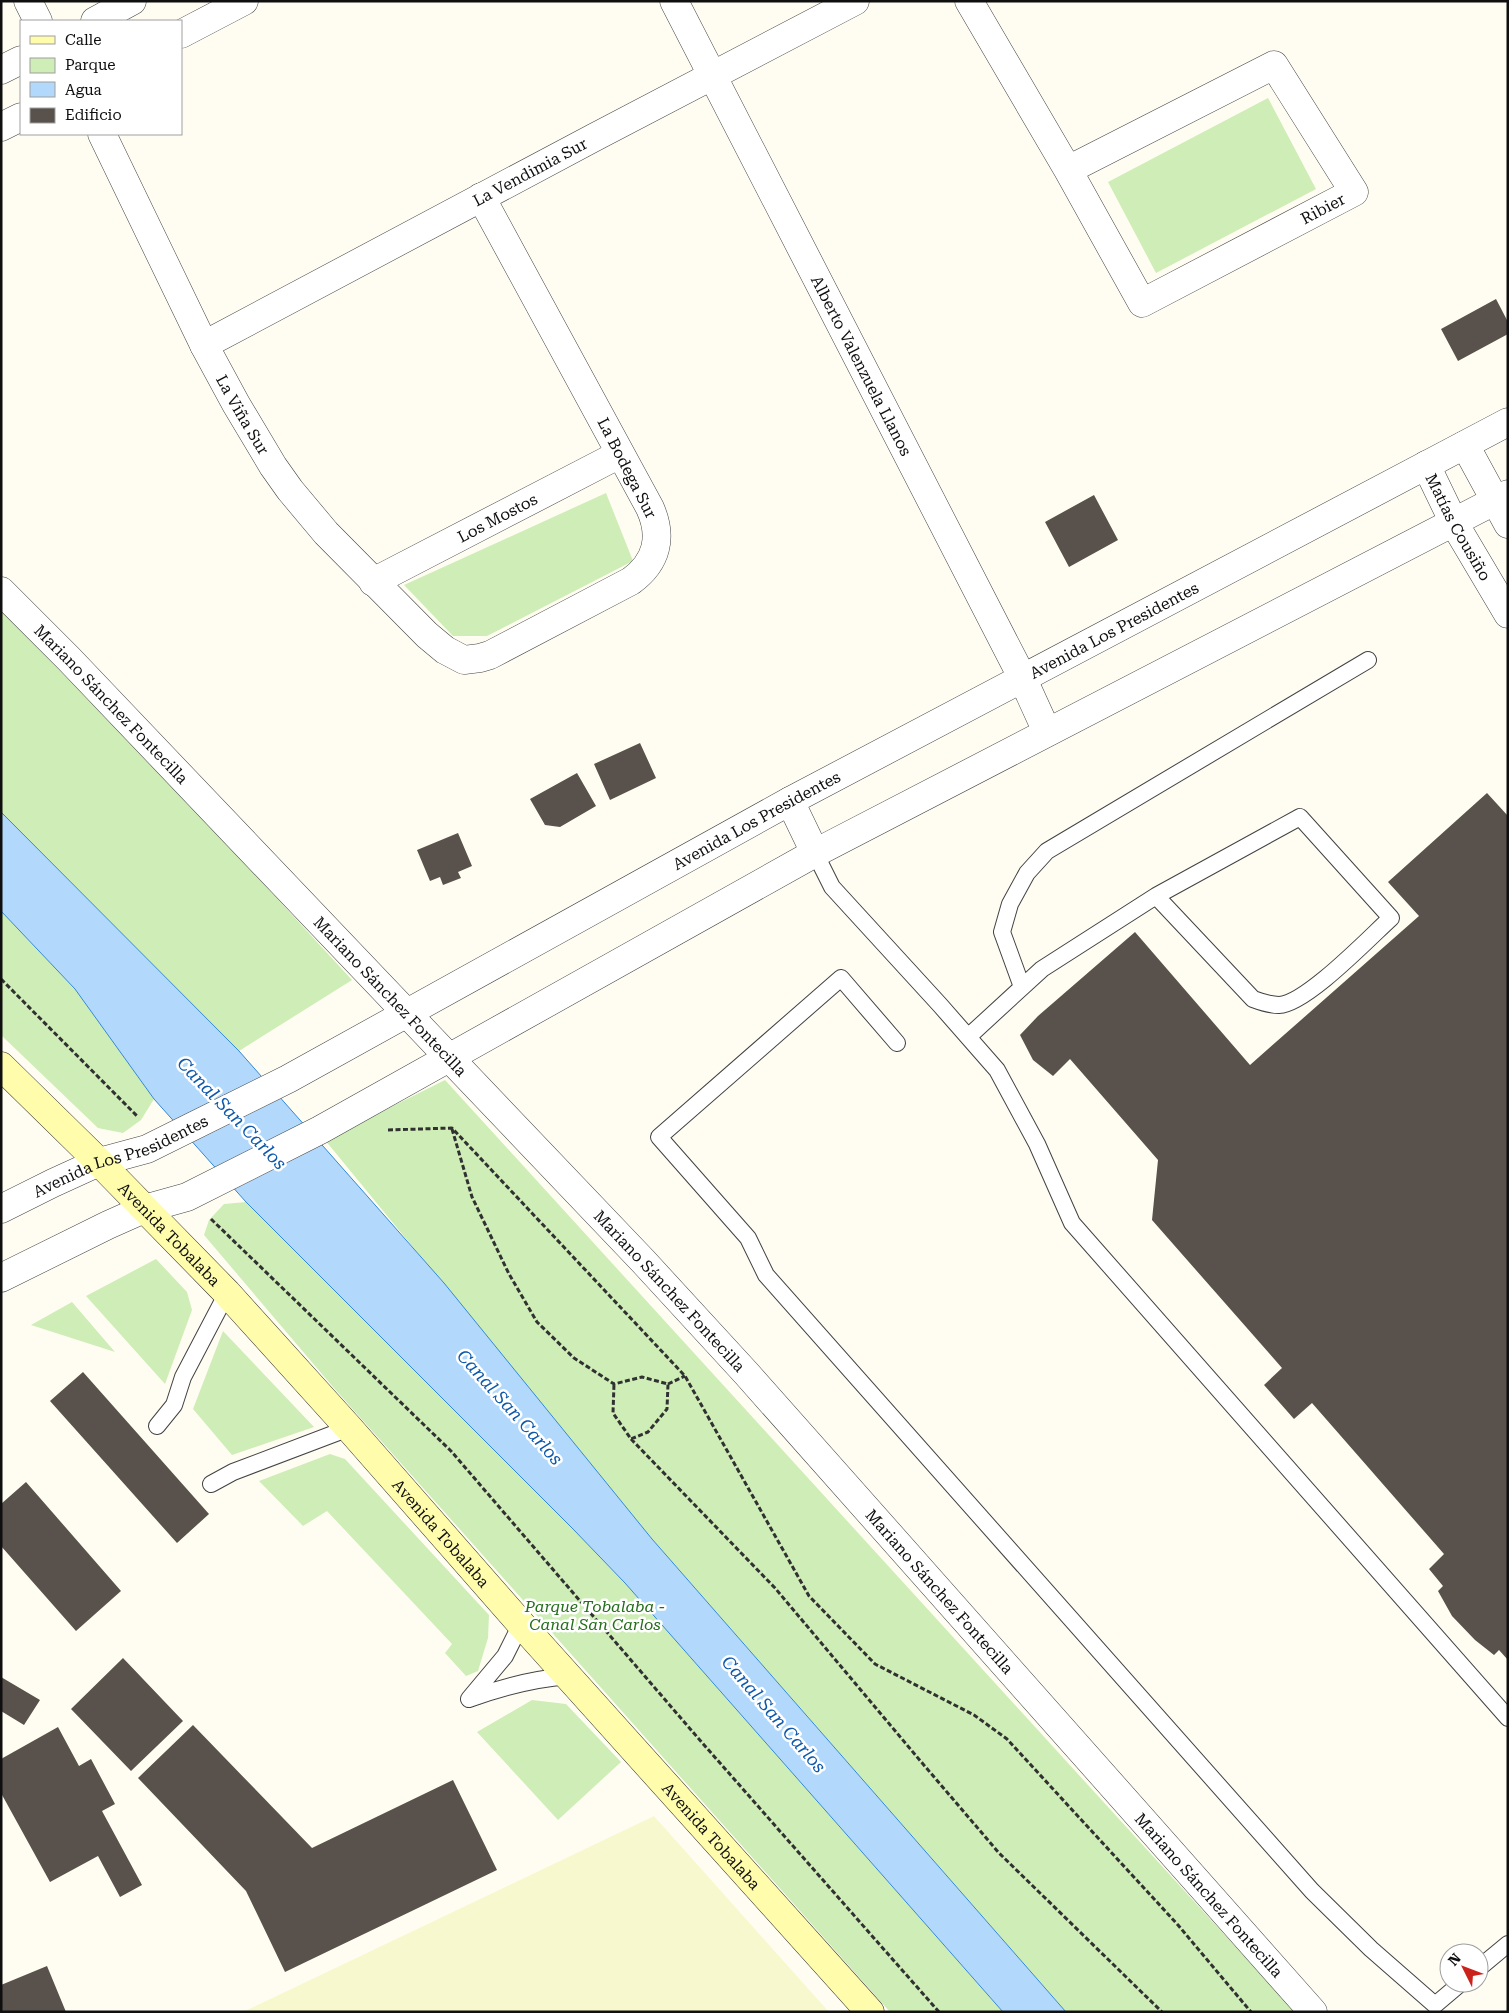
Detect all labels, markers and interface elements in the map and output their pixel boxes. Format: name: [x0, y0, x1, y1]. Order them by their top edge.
legend: [20, 20, 182, 135]
text: Calle: [65, 31, 101, 49]
text: Parque: [65, 56, 116, 74]
text: Agua: [65, 81, 102, 99]
text: Edificio: [65, 106, 122, 124]
street label: La Vendimia Sur: [469, 133, 591, 210]
street label: Ribier: [1297, 189, 1348, 228]
street label: Alberto Valenzuela Llanos: [807, 272, 916, 459]
street label: La Viña Sur: [212, 371, 274, 458]
street label: La Bodega Sur: [593, 414, 661, 522]
street label: Matías Cousiño: [1422, 470, 1496, 584]
street label: Los Mostos: [454, 489, 541, 546]
street label: Avenida Los Presidentes: [1026, 577, 1202, 682]
street label: Mariano Sánchez Fontecilla: [31, 621, 192, 788]
street label: Avenida Los Presidentes: [669, 767, 844, 874]
street label: Mariano Sánchez Fontecilla: [310, 912, 471, 1080]
water label: Canal San Carlos: [173, 1053, 291, 1173]
street label: Avenida Los Presidentes: [30, 1111, 211, 1201]
street label: Avenida Tobalaba: [115, 1178, 225, 1290]
street label: Mariano Sánchez Fontecilla: [590, 1206, 750, 1376]
water label: Canal San Carlos: [453, 1345, 567, 1469]
street label: Avenida Tobalaba: [389, 1475, 494, 1591]
street label: Mariano Sánchez Fontecilla: [862, 1505, 1018, 1678]
park label: Parque Tobalaba - Canal San Carlos: [524, 1597, 665, 1634]
water label: Canal San Carlos: [718, 1651, 830, 1777]
street label: Avenida Tobalaba: [658, 1778, 765, 1894]
street label: Mariano Sánchez Fontecilla: [1131, 1809, 1287, 1981]
north arrow: [1439, 1943, 1489, 1993]
text: N: [1445, 1950, 1464, 1969]

